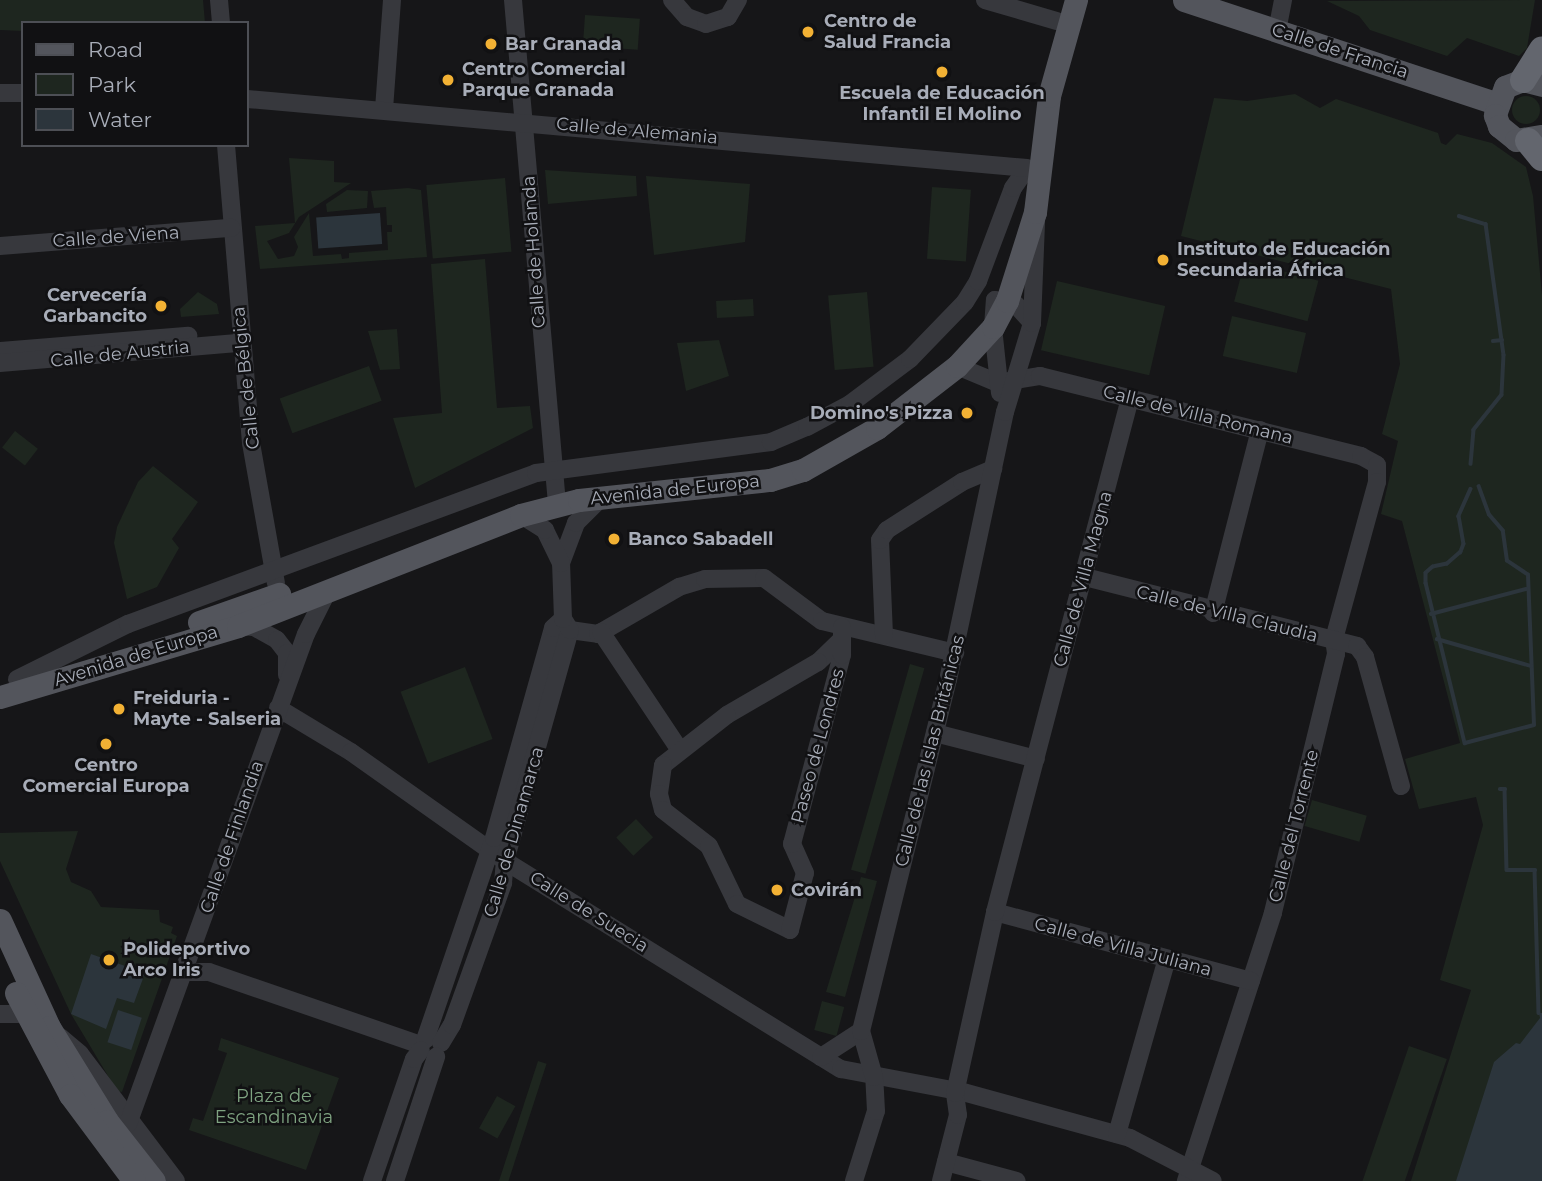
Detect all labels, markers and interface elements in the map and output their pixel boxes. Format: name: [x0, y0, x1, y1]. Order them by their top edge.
place label: Centro de Salud Francia: [824, 11, 951, 54]
street label: Calle de Francia: [1269, 19, 1411, 83]
legend: [21, 21, 248, 147]
marker: Centro de Salud Francia: [798, 22, 818, 42]
place label: Bar Granada: [505, 33, 622, 55]
marker: Bar Granada: [483, 36, 499, 52]
text: Road: [88, 37, 143, 62]
place label: Centro Comercial Parque Granada: [462, 59, 626, 102]
marker: Escuela de Educación Infantil El Molino: [934, 64, 950, 80]
text: Park: [88, 72, 136, 97]
marker: Centro Comercial Parque Granada: [440, 72, 456, 88]
place label: Escuela de Educación Infantil El Molino: [839, 83, 1045, 126]
text: Water: [88, 107, 152, 132]
street label: Calle de Alemania: [555, 113, 719, 149]
street label: Calle de Holanda: [518, 175, 550, 329]
street label: Calle de Viena: [52, 222, 180, 252]
place label: Instituto de Educación Secundaria África: [1177, 239, 1391, 282]
marker: Instituto de Educación Secundaria África: [1155, 252, 1171, 268]
place label: Cervecería Garbancito: [43, 285, 147, 328]
marker: Cervecería Garbancito: [153, 298, 169, 314]
street label: Calle de Bélgica: [228, 306, 264, 450]
street label: Calle de Austria: [49, 336, 191, 372]
street label: Calle de Villa Romana: [1101, 381, 1295, 449]
place label: Domino's Pizza: [810, 402, 953, 424]
marker: Domino's Pizza: [959, 405, 975, 421]
street label: Avenida de Europa: [589, 470, 761, 510]
street label: Calle de Villa Magna: [1049, 489, 1117, 669]
place label: Banco Sabadell: [628, 528, 773, 550]
marker: Banco Sabadell: [606, 531, 622, 547]
street label: Calle de Villa Claudia: [1134, 581, 1320, 647]
street label: Avenida de Europa: [51, 621, 221, 691]
street label: Calle de las Islas Británicas: [891, 633, 969, 869]
street label: Paseo de Londres: [787, 666, 849, 826]
place label: Freiduria - Mayte - Salseria: [133, 688, 281, 730]
marker: Freiduria - Mayte - Salseria: [111, 701, 127, 717]
marker: Centro Comercial Europa: [98, 736, 114, 752]
street label: Calle de Dinamarca: [479, 744, 549, 920]
street label: Calle del Torrente: [1265, 747, 1323, 905]
place label: Centro Comercial Europa: [22, 755, 190, 798]
street label: Calle de Finlandia: [196, 758, 268, 916]
street label: Calle de Suecia: [526, 867, 652, 957]
place label: Covirán: [791, 879, 862, 901]
marker: Covirán: [769, 882, 785, 898]
street label: Calle de Villa Juliana: [1032, 913, 1214, 981]
place label: Polideportivo Arco Iris: [123, 939, 250, 982]
marker: Polideportivo Arco Iris: [101, 952, 117, 968]
park label: Plaza de Escandinavia: [215, 1086, 333, 1128]

